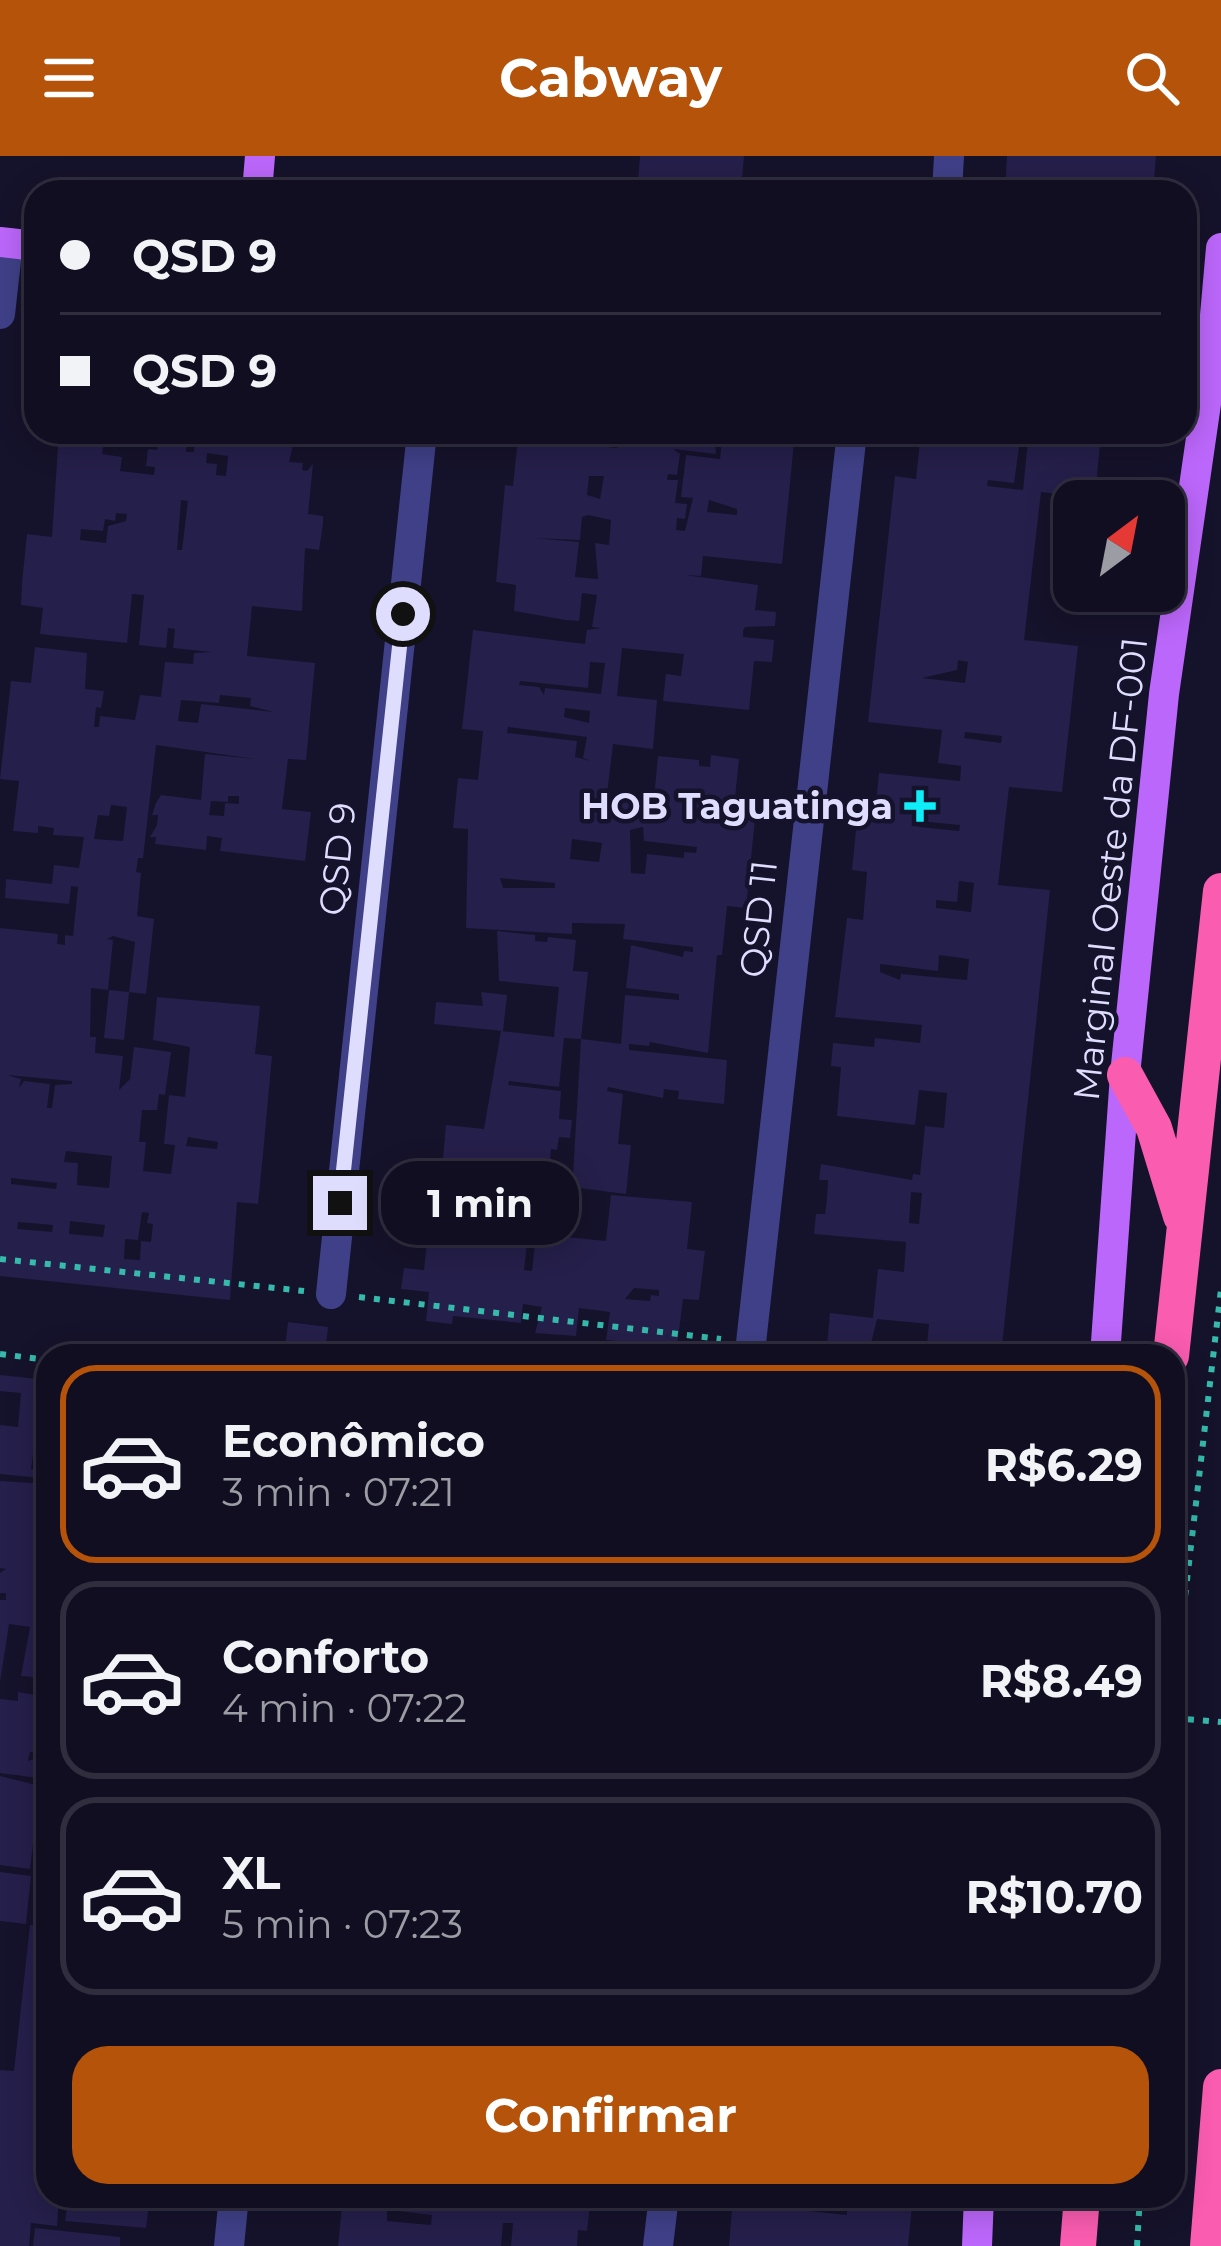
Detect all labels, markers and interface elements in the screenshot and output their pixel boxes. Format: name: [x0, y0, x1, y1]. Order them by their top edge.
icon: menu: [36, 45, 102, 111]
text: Cabway: [499, 45, 722, 111]
icon: search: [1119, 45, 1185, 111]
text: QSD 9: [132, 228, 277, 283]
text: QSD 9: [132, 343, 277, 398]
north arrow: [1053, 480, 1185, 612]
map controls: [1053, 480, 1185, 612]
route start: [376, 587, 430, 641]
street label: Marginal Oeste da DF-001: [1064, 635, 1156, 1103]
place label: HOB Taguatinga: [581, 784, 893, 828]
marker: HOB Taguatinga: [904, 790, 936, 822]
street label: QSD 9: [309, 800, 365, 918]
street label: QSD 11: [730, 858, 786, 980]
callout: 1 min: [382, 1161, 580, 1245]
route end: [313, 1176, 367, 1230]
text: 1 min: [427, 1179, 533, 1227]
icon: car: [78, 1410, 186, 1518]
text: Econômico: [222, 1413, 485, 1468]
text: R$6.29: [985, 1437, 1143, 1492]
text: 3 min · 07:21: [222, 1468, 455, 1516]
icon: car: [78, 1626, 186, 1734]
text: Conforto: [222, 1629, 429, 1684]
text: R$8.49: [980, 1653, 1143, 1708]
text: 4 min · 07:22: [222, 1684, 467, 1732]
icon: car: [78, 1842, 186, 1950]
text: XL: [222, 1845, 280, 1900]
text: R$10.70: [965, 1869, 1143, 1924]
text: 5 min · 07:23: [222, 1900, 463, 1948]
button: Confirmar: [72, 2046, 1149, 2184]

